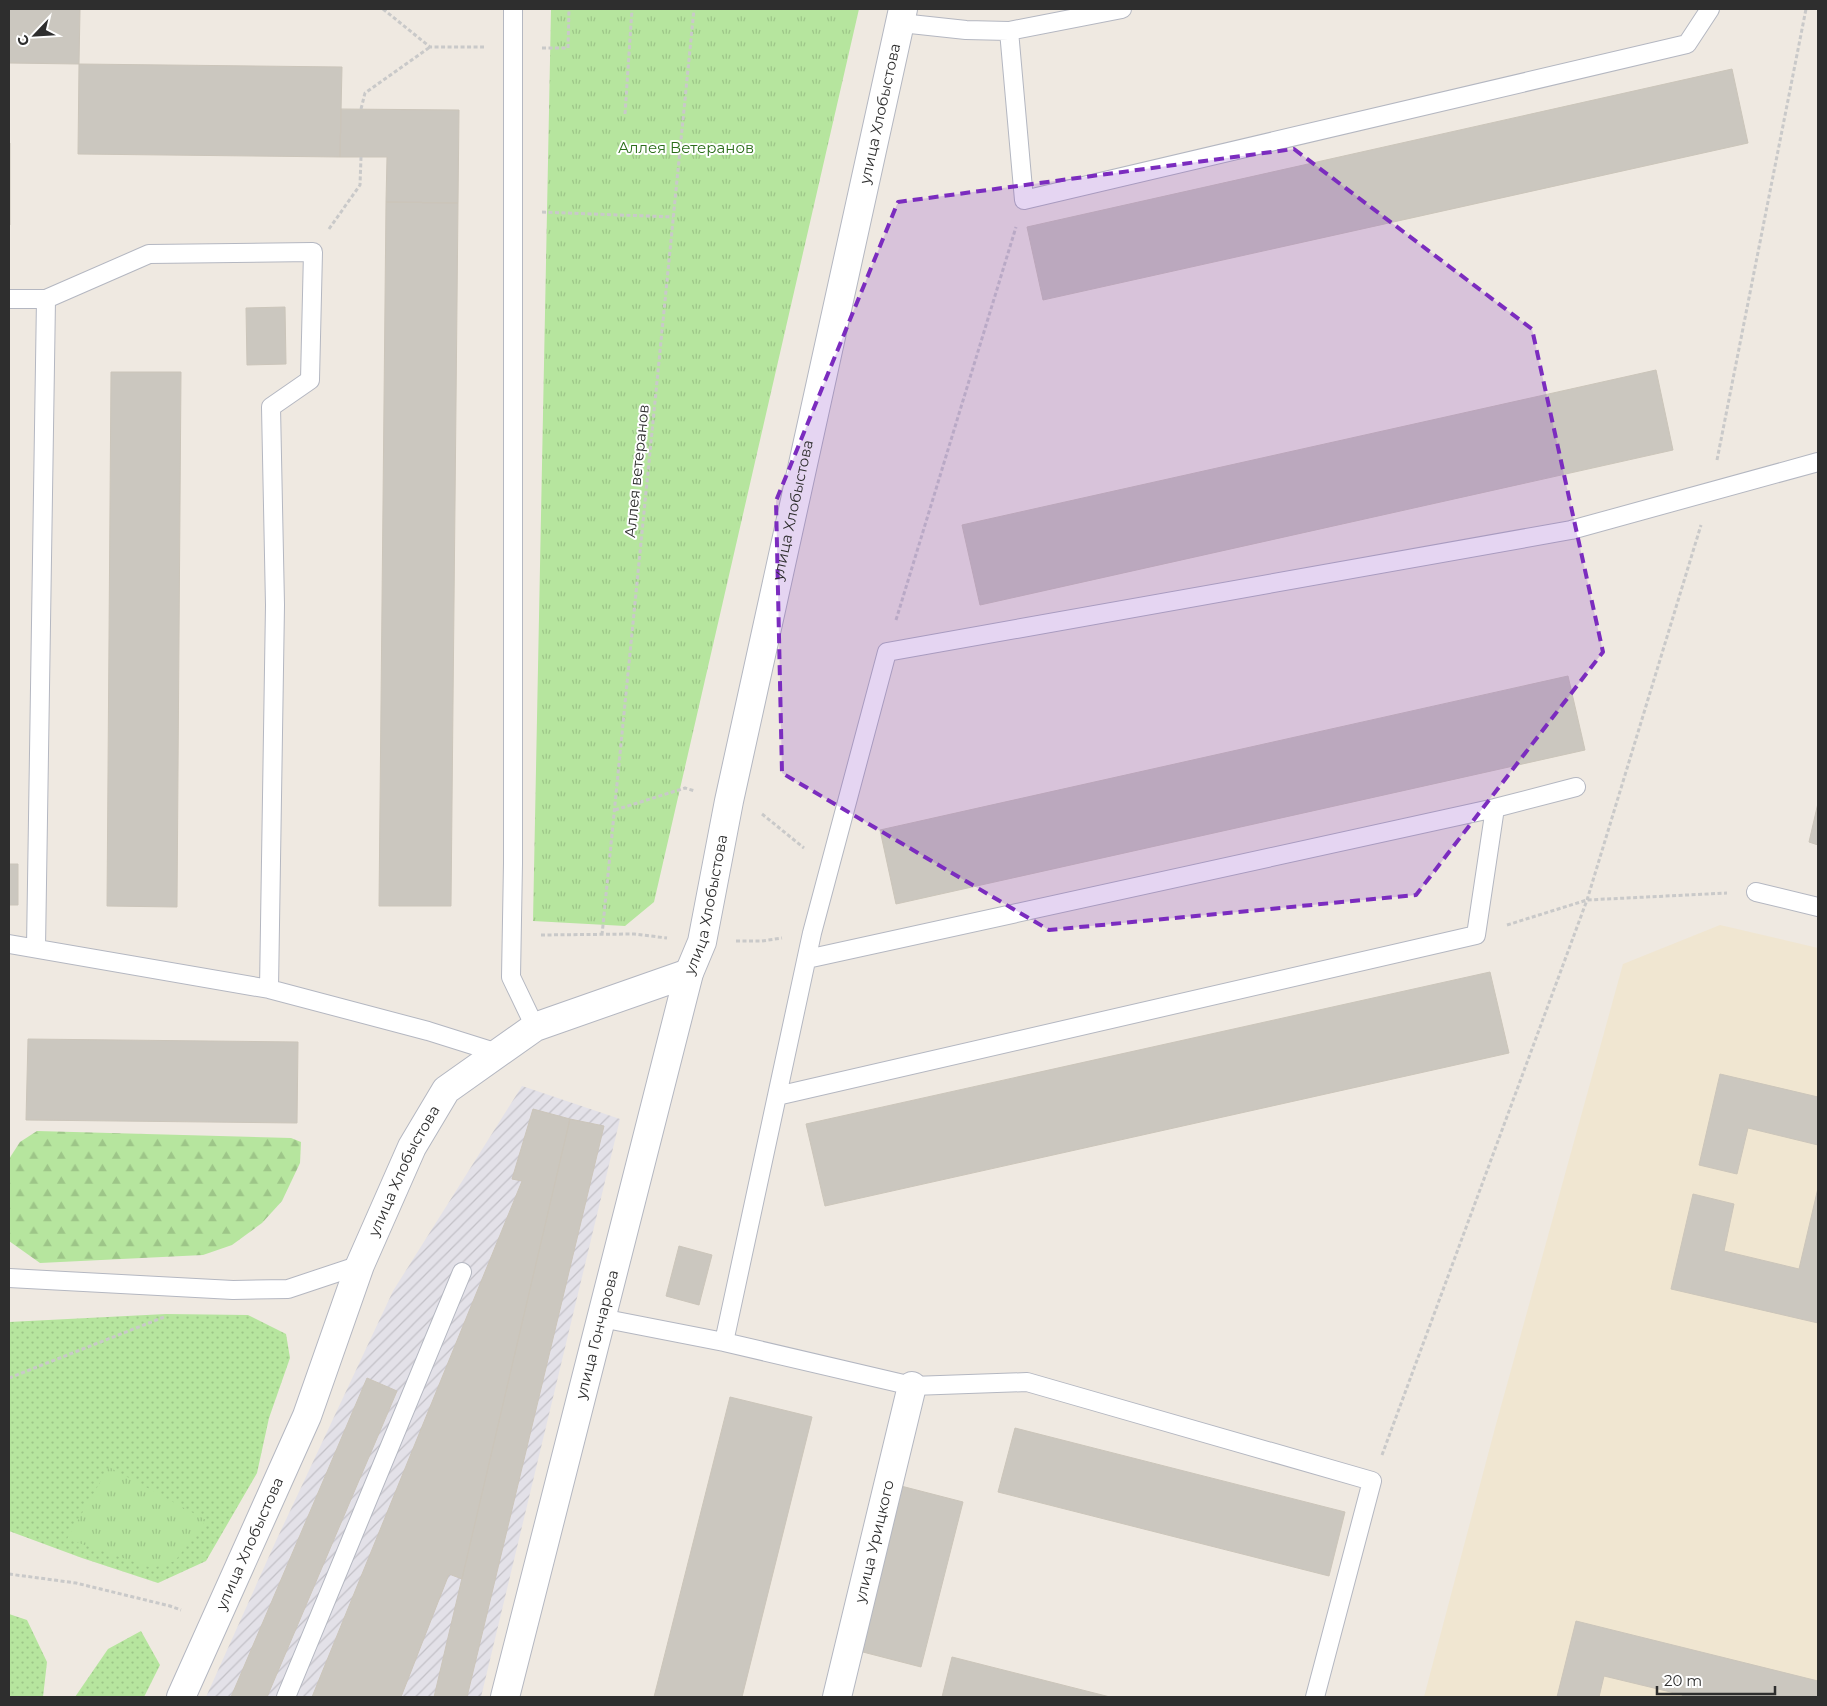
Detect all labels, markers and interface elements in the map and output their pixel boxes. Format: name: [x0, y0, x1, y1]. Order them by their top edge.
north arrow: [10, 10, 60, 60]
text: С: [13, 32, 34, 49]
street label: улица Хлобыстова: [855, 41, 904, 187]
park label: Аллея Ветеранов: [618, 138, 754, 157]
street label: Аллея ветеранов: [620, 403, 653, 539]
street label: улица Хлобыстова: [768, 438, 817, 583]
street label: улица Хлобыстова: [679, 833, 731, 978]
street label: улица Хлобыстова: [363, 1102, 444, 1240]
street label: улица Гончарова: [571, 1268, 622, 1402]
street label: улица Хлобыстова: [211, 1474, 287, 1614]
street label: улица Урицкого: [850, 1478, 898, 1606]
scale bar: [1657, 1664, 1774, 1696]
text: 20 m: [1664, 1671, 1702, 1690]

